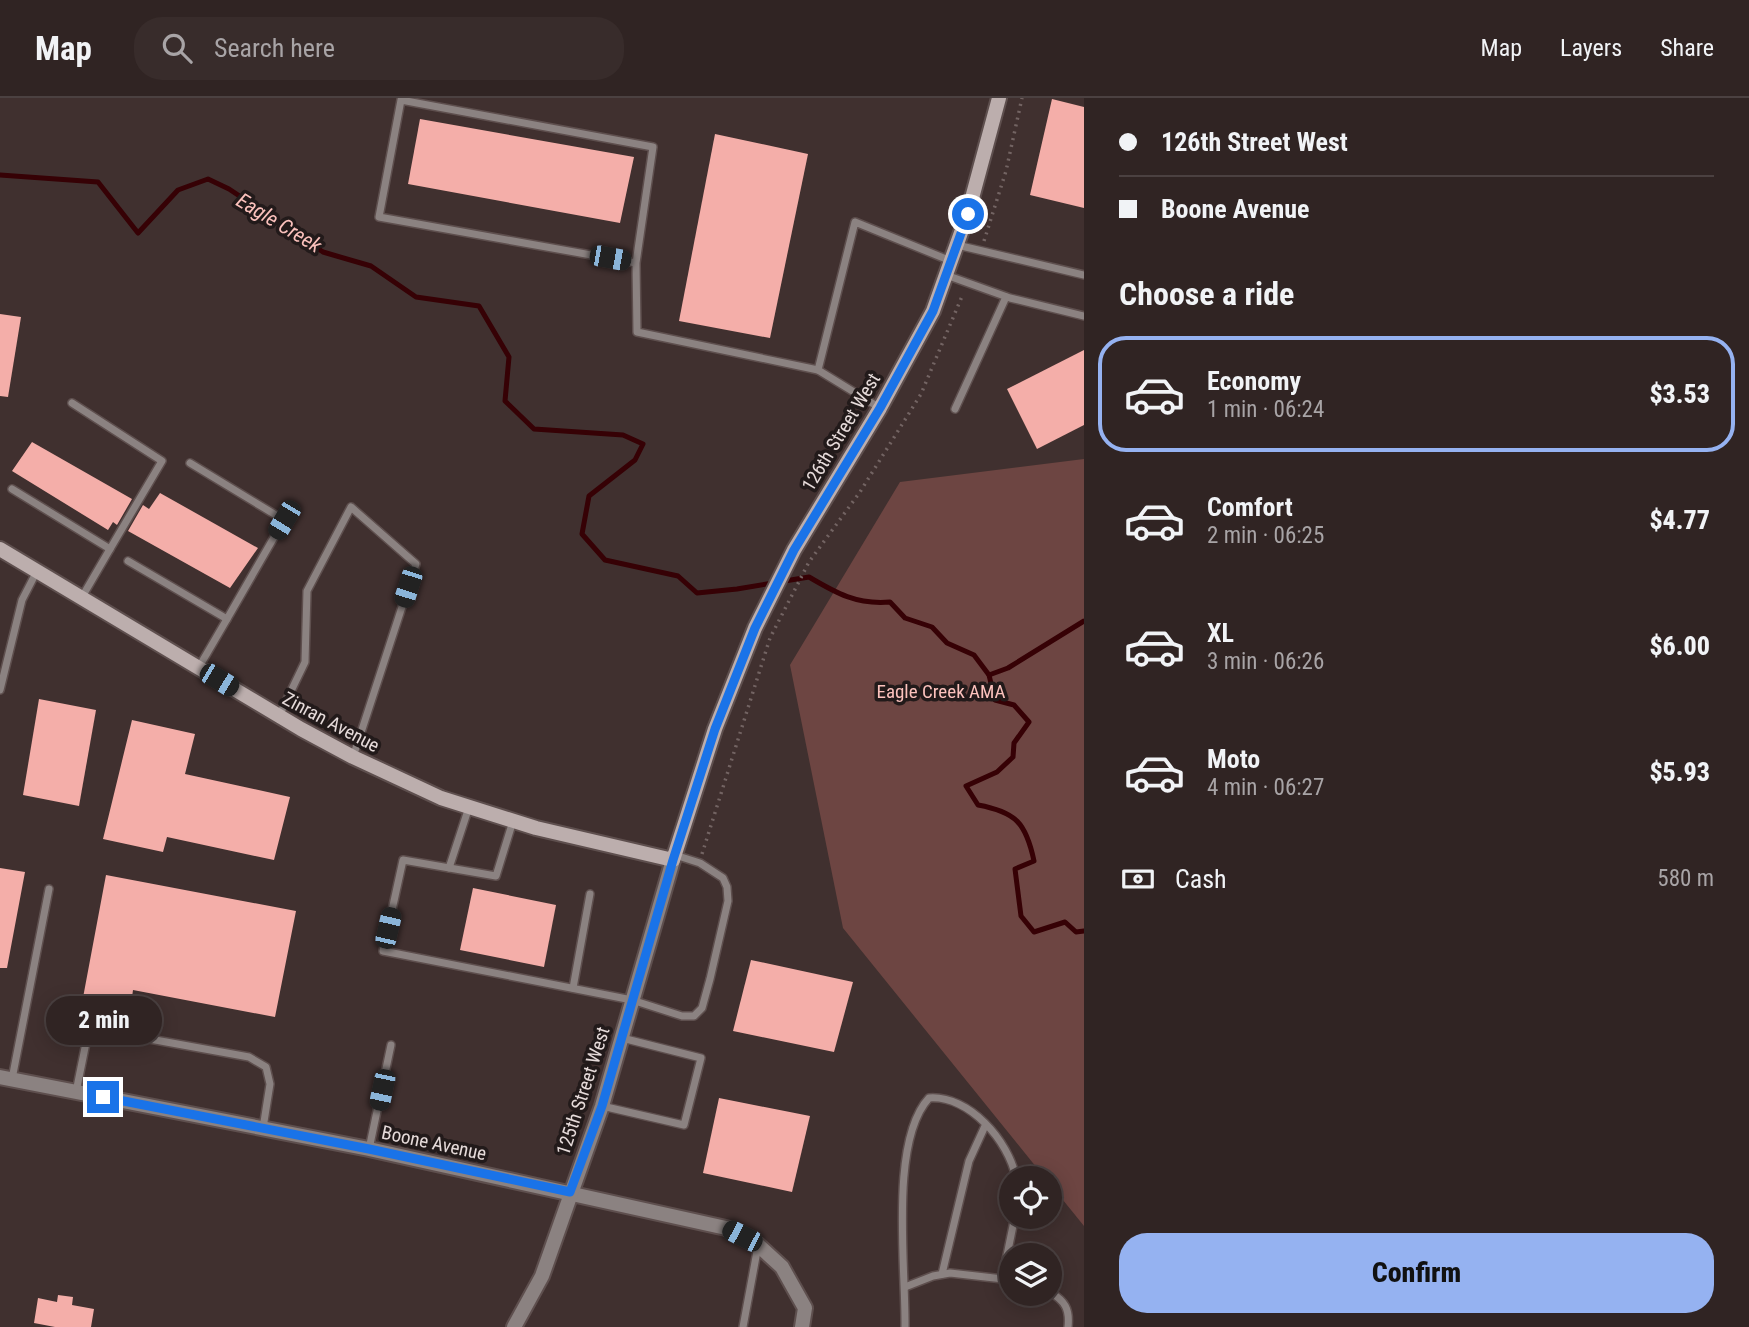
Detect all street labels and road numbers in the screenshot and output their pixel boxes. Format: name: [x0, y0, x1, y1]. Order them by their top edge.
street label: 126th Street West: [797, 369, 885, 495]
street label: Zinran Avenue: [279, 687, 383, 757]
street label: 125th Street West: [551, 1024, 615, 1158]
street label: Boone Avenue: [379, 1121, 489, 1165]

